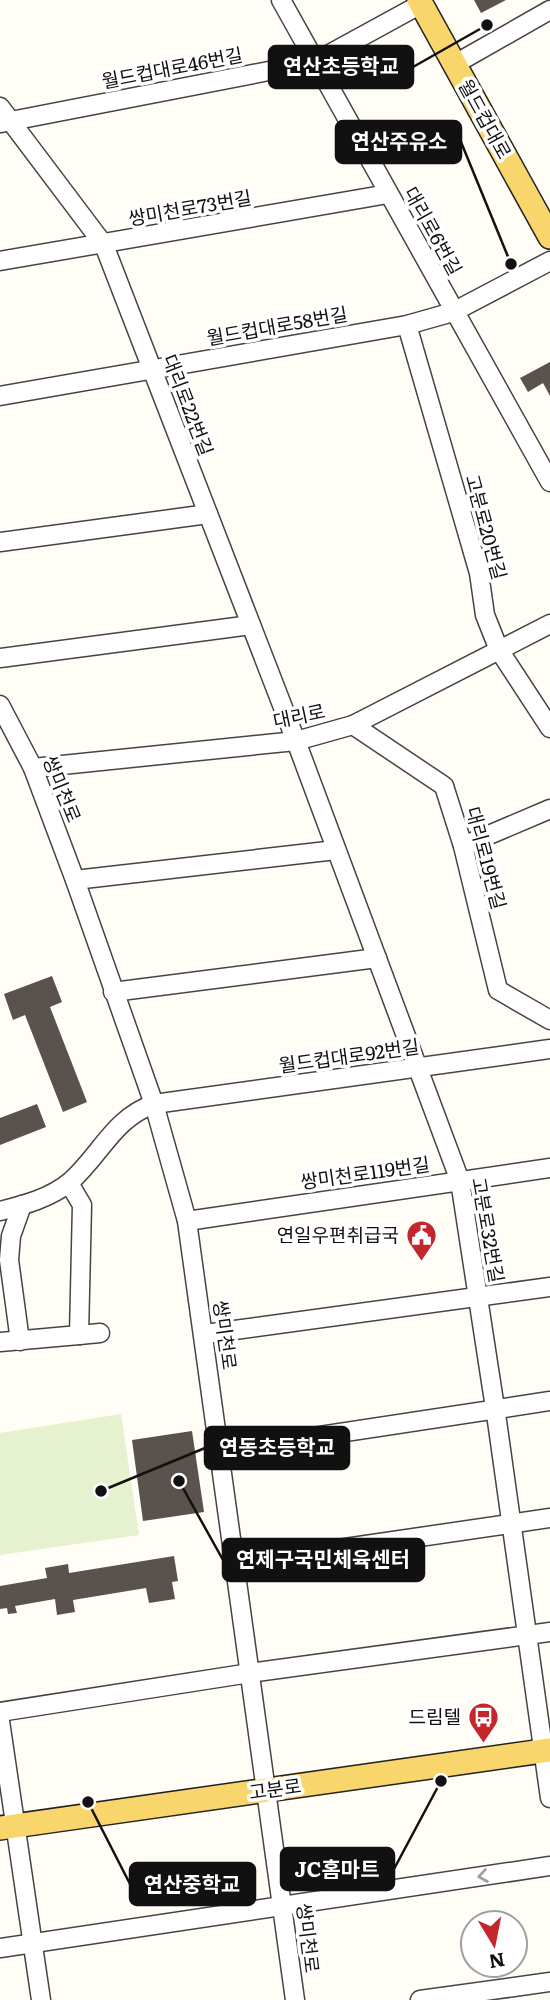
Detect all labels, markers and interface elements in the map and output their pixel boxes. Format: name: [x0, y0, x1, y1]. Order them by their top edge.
street label: 월드컵대로46번길: [99, 40, 245, 94]
callout: 연산초등학교: [269, 46, 413, 88]
text: 연산초등학교: [283, 49, 399, 80]
street label: 월드컵대로: [452, 74, 519, 164]
callout: 연산주유소: [336, 121, 461, 163]
text: 연산주유소: [351, 124, 447, 155]
street label: 대리로6번길: [398, 181, 470, 280]
street label: 쌍미천로73번길: [126, 182, 254, 232]
street label: 월드컵대로58번길: [204, 299, 349, 351]
street label: 대리로22번길: [157, 350, 221, 459]
street label: 고분로20번길: [459, 471, 514, 583]
street label: 대리로: [270, 696, 327, 734]
street label: 쌍미천로: [37, 751, 89, 826]
street label: 대리로19번길: [460, 803, 514, 912]
street label: 월드컵대로92번길: [277, 1031, 421, 1079]
street label: 쌍미천로119번길: [298, 1149, 431, 1195]
street label: 고분로32번길: [466, 1175, 512, 1285]
public building icon: 연일우편취급국: [405, 1218, 439, 1262]
place label: 연일우편취급국: [277, 1220, 399, 1248]
street label: 쌍미천로: [207, 1298, 245, 1371]
callout: 연동초등학교: [205, 1427, 349, 1469]
text: 연동초등학교: [219, 1430, 335, 1461]
callout: 연제구국민체육센터: [223, 1539, 424, 1581]
text: 연제구국민체육센터: [236, 1542, 410, 1573]
bus stop icon: 드림텔: [467, 1700, 501, 1744]
place label: 드림텔: [409, 1702, 461, 1730]
street label: 고분로: [247, 1770, 303, 1806]
callout: JC홈마트: [281, 1848, 394, 1890]
text: JC홈마트: [295, 1852, 379, 1883]
callout: 연산중학교: [130, 1863, 255, 1905]
text: 연산중학교: [144, 1867, 240, 1898]
one-way arrow: [477, 1868, 488, 1883]
street label: 쌍미천로: [291, 1901, 327, 1974]
north arrow: [459, 1909, 529, 1979]
text: N: [487, 1947, 507, 1977]

